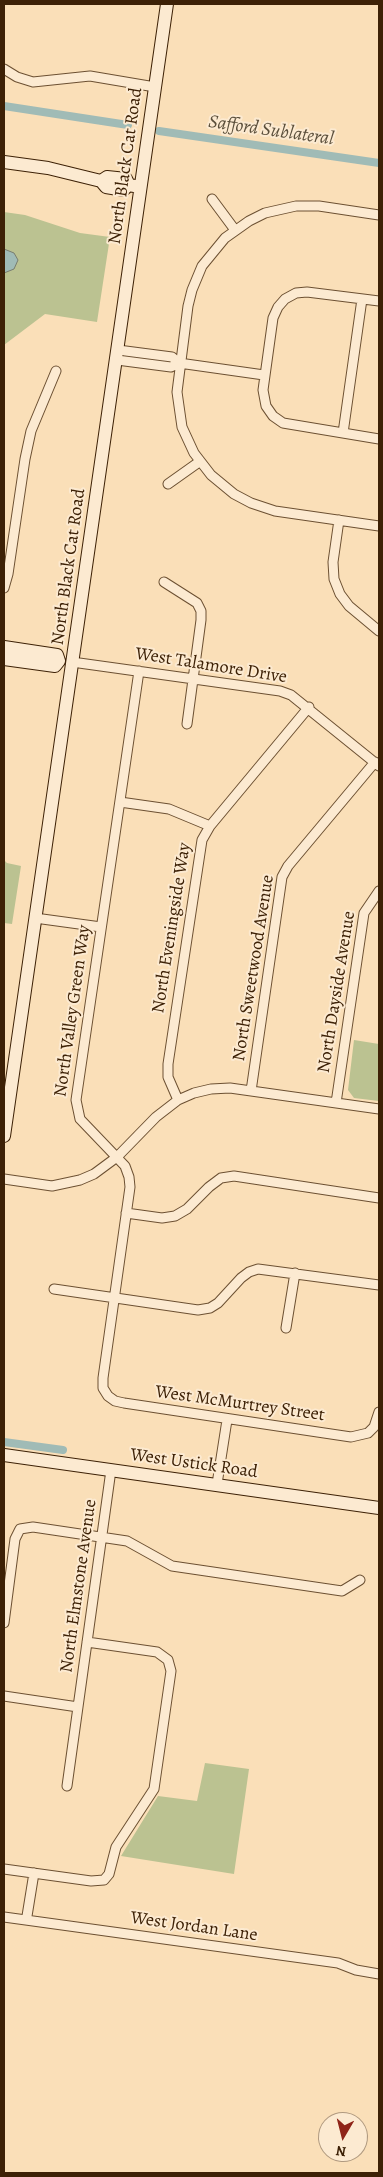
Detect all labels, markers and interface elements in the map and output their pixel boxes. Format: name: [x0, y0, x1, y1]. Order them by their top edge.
street label: North Black Cat Road: [104, 86, 148, 246]
water label: Safford Sublateral: [207, 111, 335, 151]
street label: North Black Cat Road: [47, 487, 91, 647]
street label: West Talamore Drive: [134, 643, 288, 689]
street label: North Eveningside Way: [148, 841, 196, 1015]
street label: North Sweetwood Avenue: [229, 873, 279, 1063]
street label: North Dayside Avenue: [314, 910, 360, 1074]
street label: North Valley Green Way: [50, 924, 96, 1098]
street label: West McMurtrey Street: [154, 1381, 326, 1427]
street label: West Ustick Road: [129, 1444, 259, 1484]
street label: North Elmstone Avenue: [56, 1498, 102, 1674]
street label: West Jordan Lane: [129, 1907, 259, 1947]
north arrow: [318, 2112, 368, 2162]
text: N: [335, 2141, 347, 2161]

